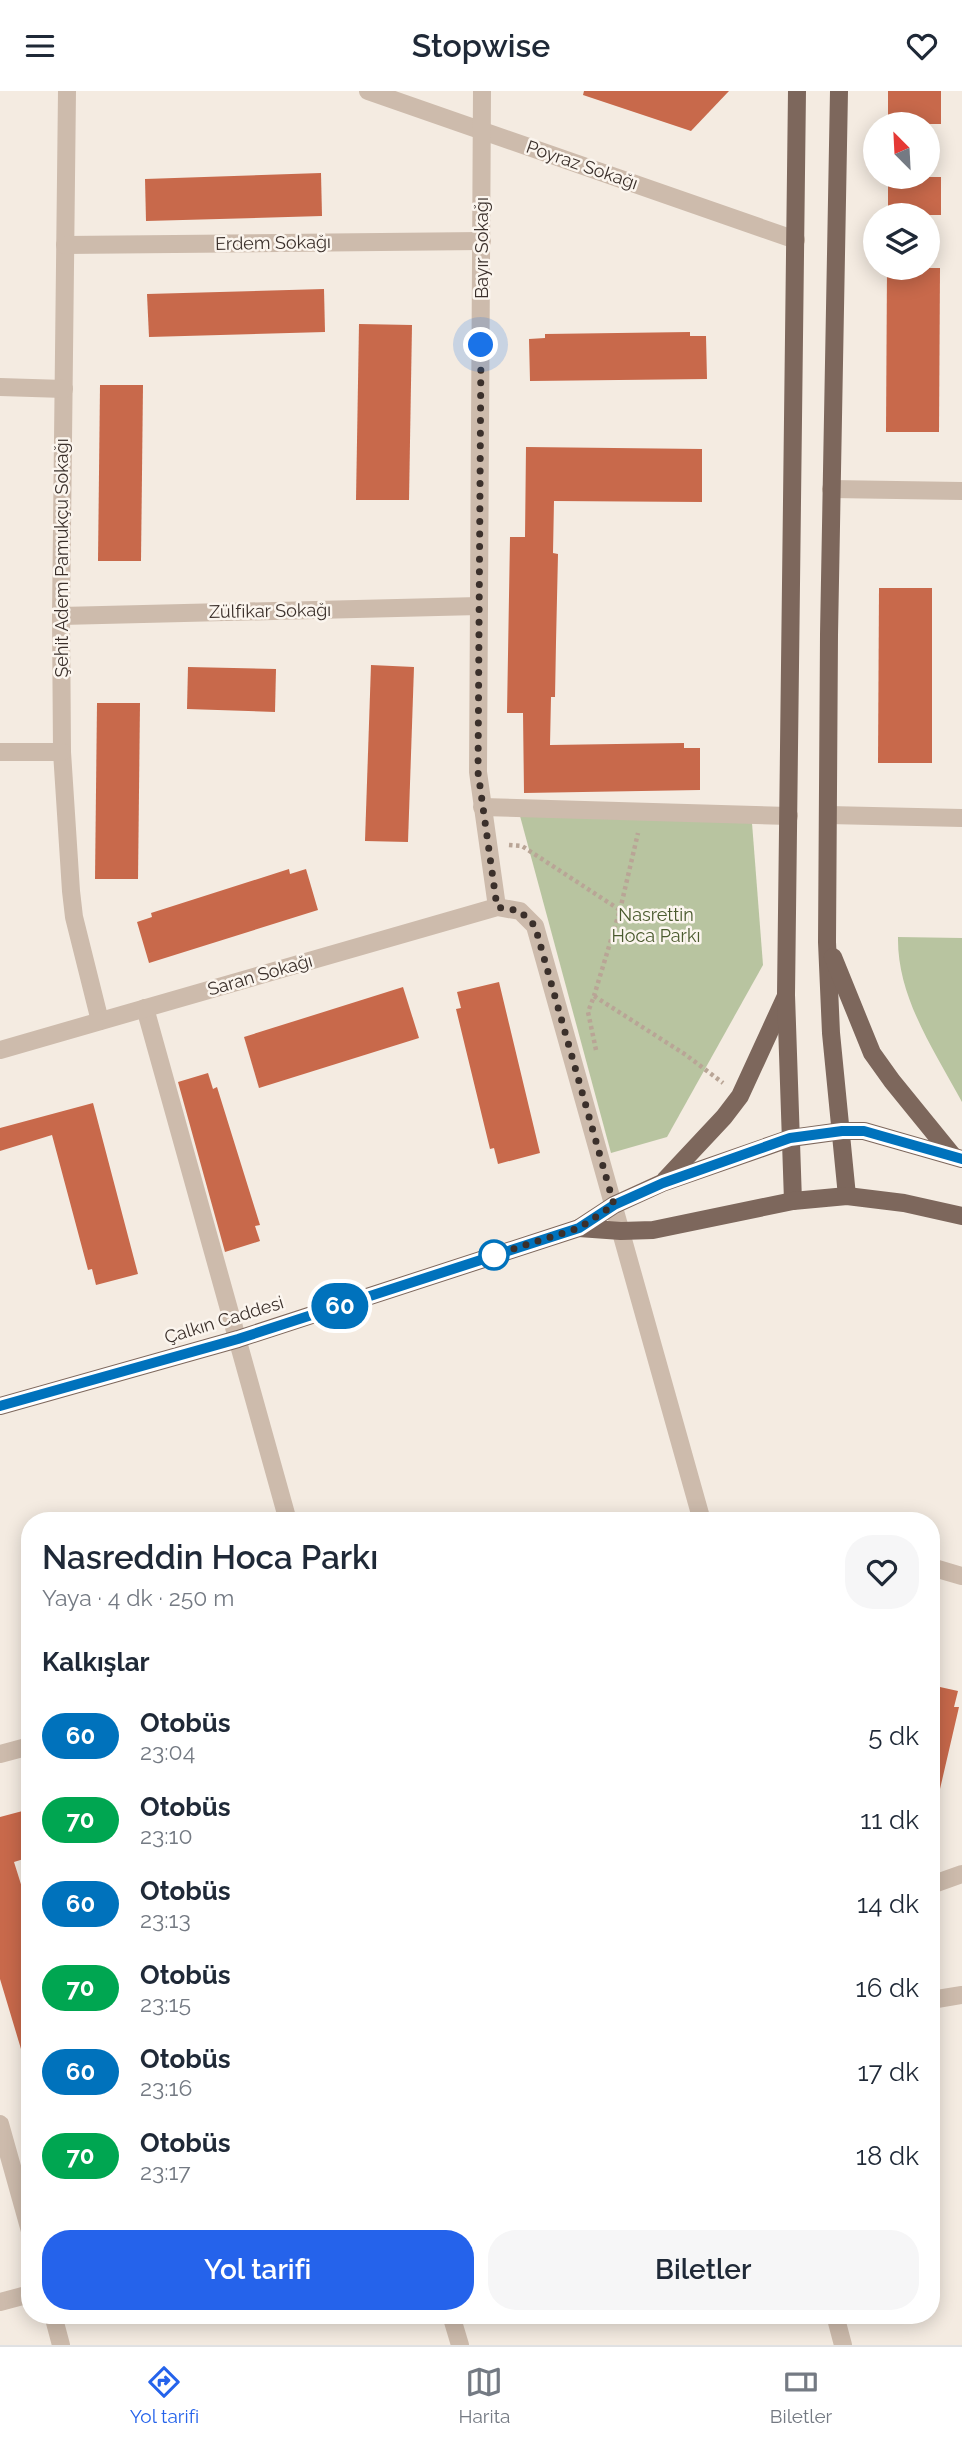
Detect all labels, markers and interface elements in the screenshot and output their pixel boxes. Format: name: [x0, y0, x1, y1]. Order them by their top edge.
icon: menu: [21, 27, 59, 65]
text: Stopwise: [412, 27, 550, 64]
icon: heart: [903, 27, 941, 65]
north arrow: [863, 112, 940, 189]
map controls: [863, 112, 940, 280]
street label: Poyraz Sokağı: [524, 136, 641, 193]
street label: Bayır Sokağı: [471, 197, 492, 299]
button: layers: [863, 203, 940, 280]
street label: Erdem Sokağı: [215, 231, 331, 254]
your location: [463, 327, 498, 362]
street label: Şehit Adem Pamukçu Sokağı: [51, 438, 72, 678]
street label: Zülfikar Sokağı: [209, 599, 331, 622]
park label: Nasrettin Hoca Parkı: [612, 904, 700, 946]
street label: Saran Sokağı: [205, 950, 315, 999]
unlabelled marker: [479, 1240, 509, 1270]
line badge: 60: [308, 1283, 372, 1329]
street label: Çalkın Caddesi: [162, 1291, 286, 1348]
text: 60: [325, 1291, 355, 1320]
button: heart: [845, 1535, 919, 1609]
text: Nasreddin Hoca Parkı: [42, 1538, 378, 1577]
text: Yaya · 4 dk · 250 m: [42, 1584, 234, 1611]
text: Kalkışlar: [42, 1647, 150, 1677]
text: Otobüs: [140, 1708, 231, 1738]
text: 60: [66, 1721, 95, 1750]
text: 5 dk: [868, 1721, 919, 1751]
text: 23:04: [140, 1738, 195, 1765]
text: Otobüs: [140, 1792, 231, 1822]
text: 70: [66, 1805, 95, 1834]
text: 11 dk: [860, 1805, 919, 1835]
text: 23:10: [140, 1822, 193, 1849]
text: Otobüs: [140, 1876, 231, 1906]
text: 60: [66, 1889, 95, 1918]
text: 14 dk: [857, 1889, 919, 1919]
text: 23:13: [140, 1906, 191, 1933]
text: Otobüs: [140, 1960, 231, 1990]
text: 70: [66, 1973, 95, 2002]
text: 16 dk: [856, 1973, 919, 2003]
text: 23:15: [140, 1990, 191, 2017]
text: Otobüs: [140, 2044, 231, 2074]
text: 60: [66, 2057, 95, 2086]
text: 17 dk: [858, 2057, 919, 2087]
text: 23:16: [140, 2074, 192, 2101]
text: Otobüs: [140, 2128, 231, 2158]
text: 70: [66, 2141, 95, 2170]
text: 18 dk: [856, 2141, 919, 2171]
text: 23:17: [140, 2158, 191, 2185]
button: Yol tarifi: [42, 2230, 474, 2310]
button: Biletler: [488, 2230, 919, 2310]
tab: Yol tarifi: [130, 2363, 199, 2427]
tab: Harita: [459, 2363, 510, 2427]
tab: Biletler: [770, 2363, 832, 2427]

